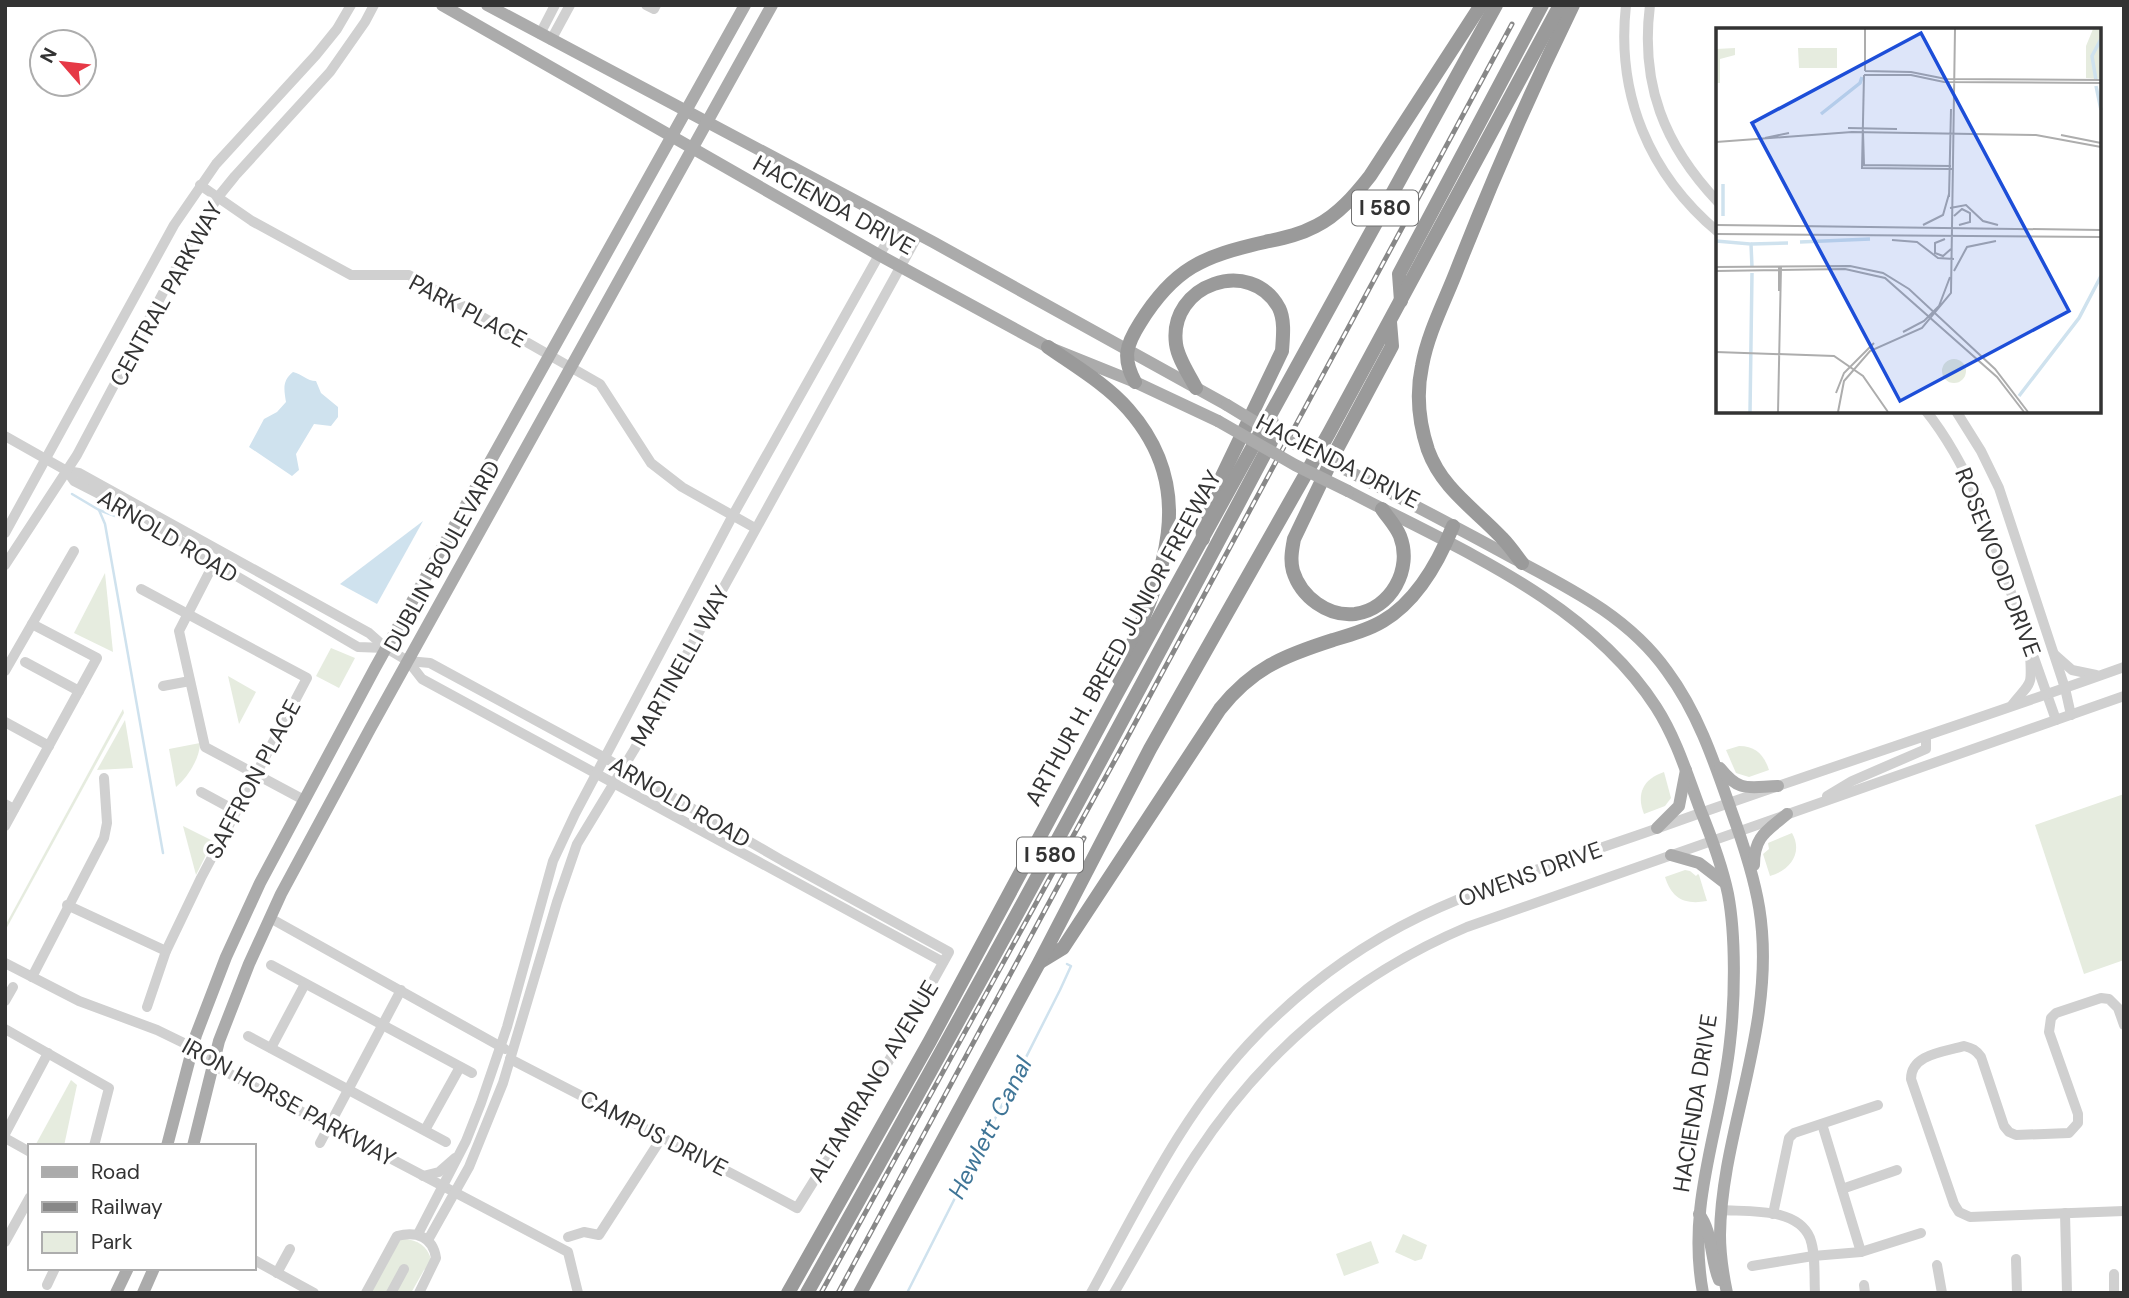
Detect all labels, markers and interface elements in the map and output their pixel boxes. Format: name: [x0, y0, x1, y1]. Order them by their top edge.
north arrow: [28, 28, 98, 98]
inset map: [1716, 28, 2101, 413]
text: N: [34, 43, 63, 67]
street label: HACIENDA DRIVE: [748, 148, 920, 262]
road number: I 580: [1352, 190, 1418, 226]
street label: CENTRAL PARKWAY: [103, 196, 229, 392]
street label: PARK PLACE: [404, 267, 532, 355]
street label: HACIENDA DRIVE: [1251, 407, 1425, 515]
street label: DUBLIN BOULEVARD: [377, 455, 507, 657]
street label: ROSEWOOD DRIVE: [1948, 463, 2048, 661]
street label: ARTHUR H. BREED JUNIOR FREEWAY: [1018, 465, 1228, 811]
street label: ARNOLD ROAD: [93, 482, 243, 590]
street label: MARTINELLI WAY: [624, 581, 736, 751]
street label: SAFFRON PLACE: [198, 694, 308, 864]
street label: ARNOLD ROAD: [604, 749, 756, 855]
street label: OWENS DRIVE: [1454, 834, 1606, 914]
road number: I 580: [1017, 838, 1083, 872]
street label: ALTAMIRANO AVENUE: [801, 975, 945, 1187]
street label: HACIENDA DRIVE: [1666, 1012, 1724, 1194]
street label: IRON HORSE PARKWAY: [177, 1031, 401, 1173]
water label: Hewlett Canal: [940, 1051, 1039, 1204]
street label: CAMPUS DRIVE: [575, 1083, 733, 1183]
legend: [28, 1144, 256, 1270]
text: Road: [91, 1158, 140, 1186]
text: Railway: [91, 1193, 163, 1221]
text: Park: [91, 1228, 133, 1256]

